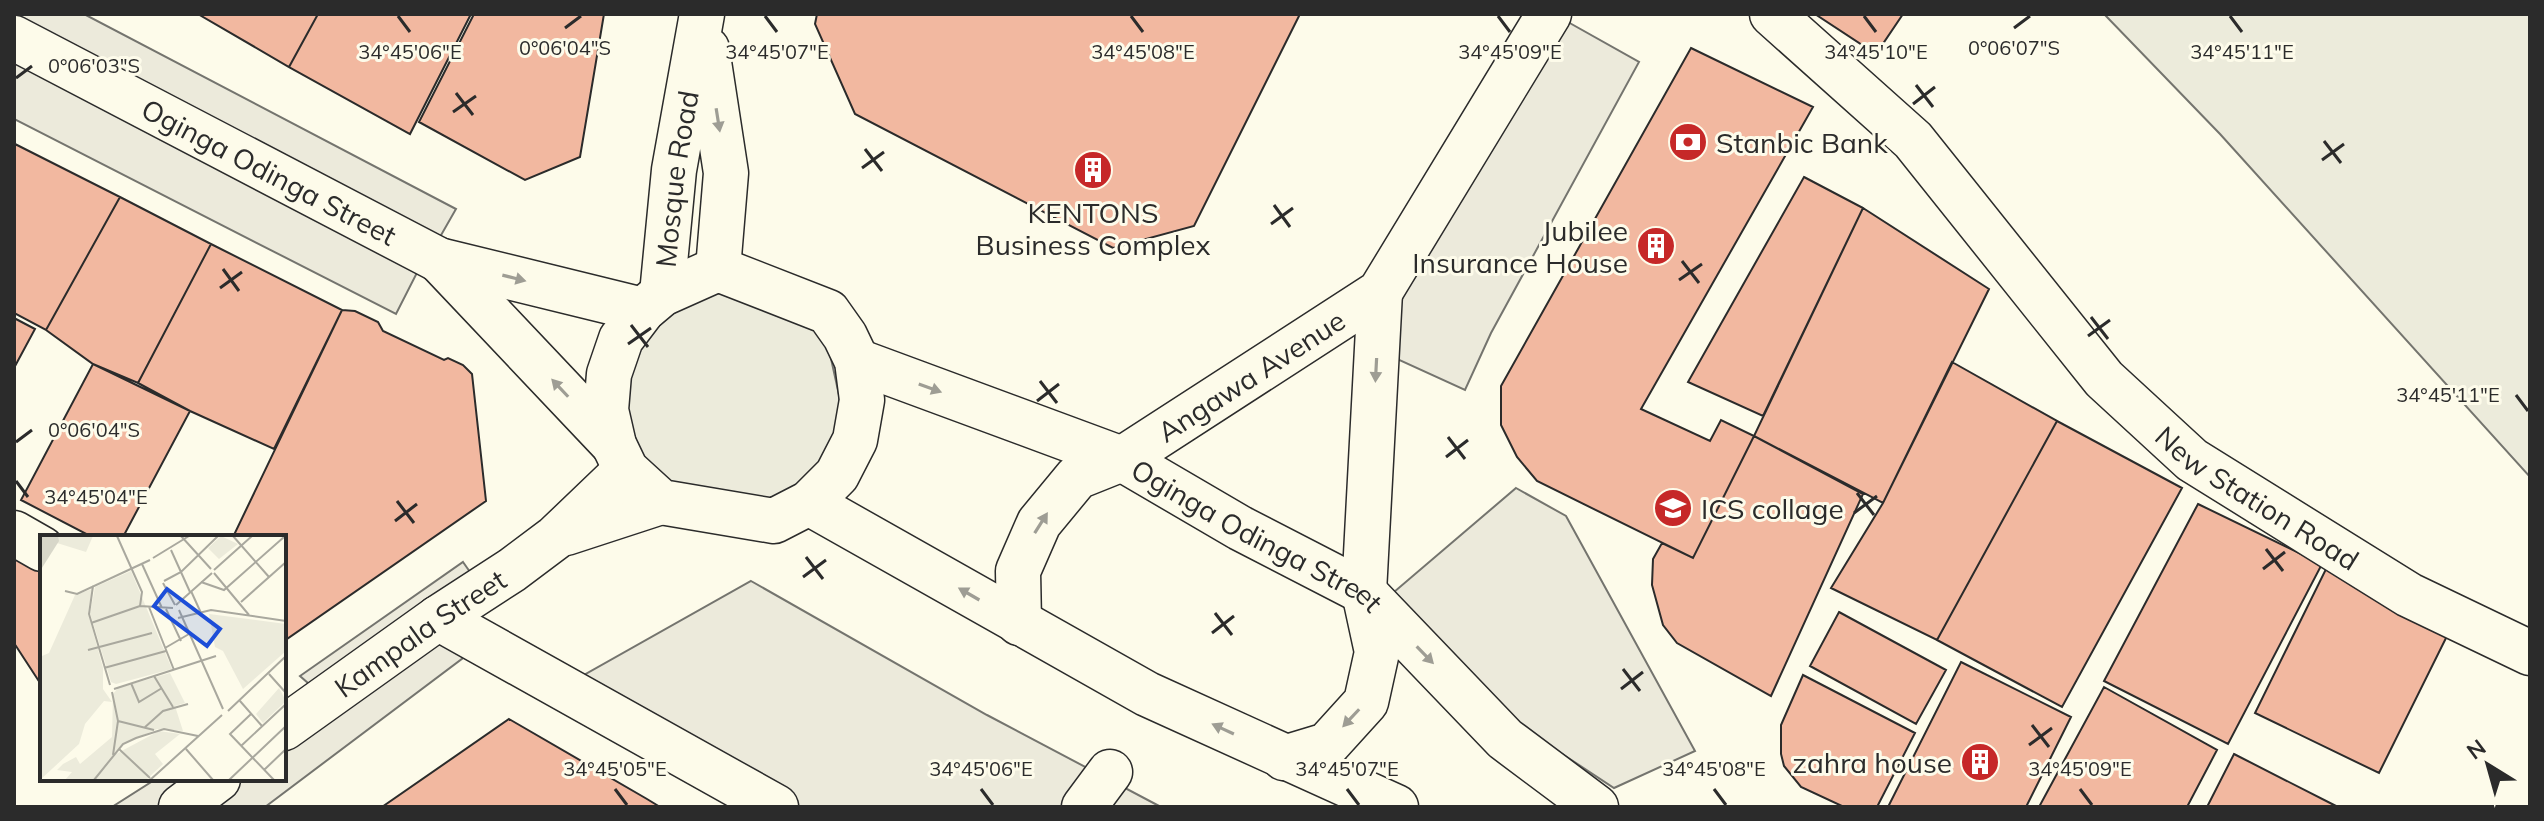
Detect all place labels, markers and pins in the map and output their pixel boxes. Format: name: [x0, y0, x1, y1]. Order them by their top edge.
bank icon: Stanbic Bank: [1667, 121, 1709, 163]
place label: Stanbic Bank: [1716, 125, 1888, 160]
building icon: KENTONS Business Complex: [1072, 149, 1114, 191]
place label: KENTONS Business Complex: [976, 195, 1210, 262]
place label: Jubilee Insurance House: [1412, 213, 1628, 280]
building icon: Jubilee Insurance House: [1635, 225, 1677, 267]
school or university icon: ICS collage: [1652, 487, 1694, 529]
place label: ICS collage: [1701, 491, 1844, 526]
building icon: zahra house: [1959, 741, 2001, 783]
place label: zahra house: [1793, 745, 1952, 780]

